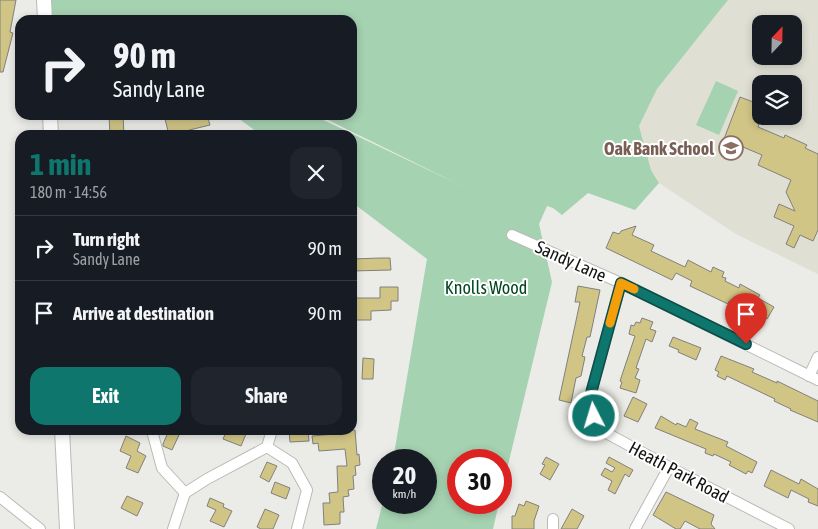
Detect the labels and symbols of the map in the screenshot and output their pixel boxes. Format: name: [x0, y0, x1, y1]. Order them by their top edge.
north arrow: [752, 15, 802, 65]
school or university icon: Oak Bank School: [718, 135, 744, 161]
place label: Oak Bank School: [604, 138, 714, 159]
street label: Sandy Lane: [532, 236, 610, 286]
park label: Knolls Wood: [445, 277, 527, 298]
pin: [725, 293, 767, 344]
position arrow: [567, 389, 619, 441]
street label: Heath Park Road: [625, 437, 733, 507]
speed limit sign: 30: [447, 449, 512, 514]

